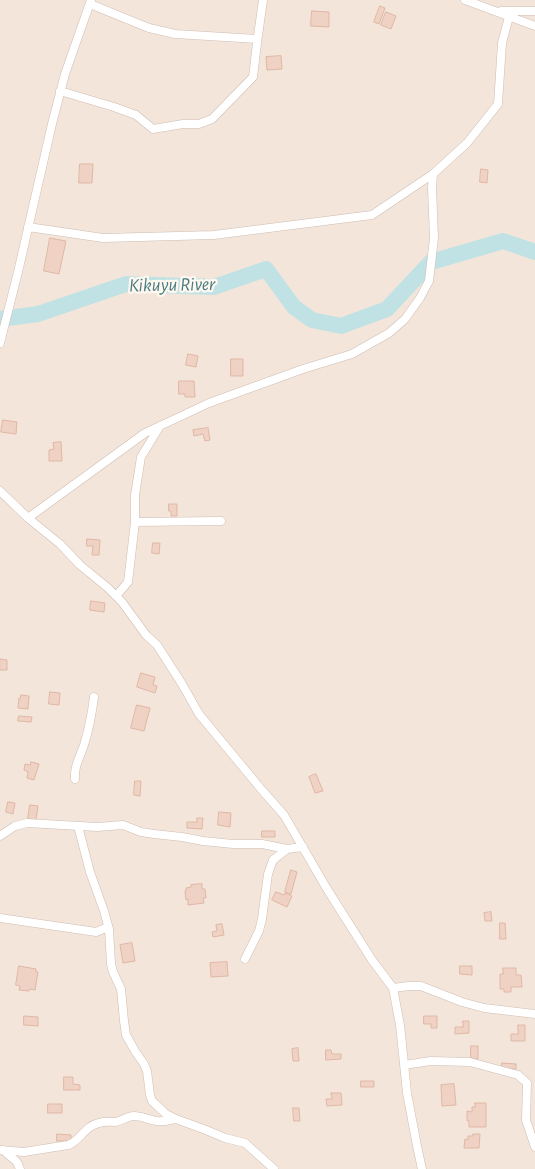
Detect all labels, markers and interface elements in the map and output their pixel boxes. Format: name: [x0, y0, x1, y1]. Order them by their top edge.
water label: Kikuyu River: [129, 273, 215, 297]

